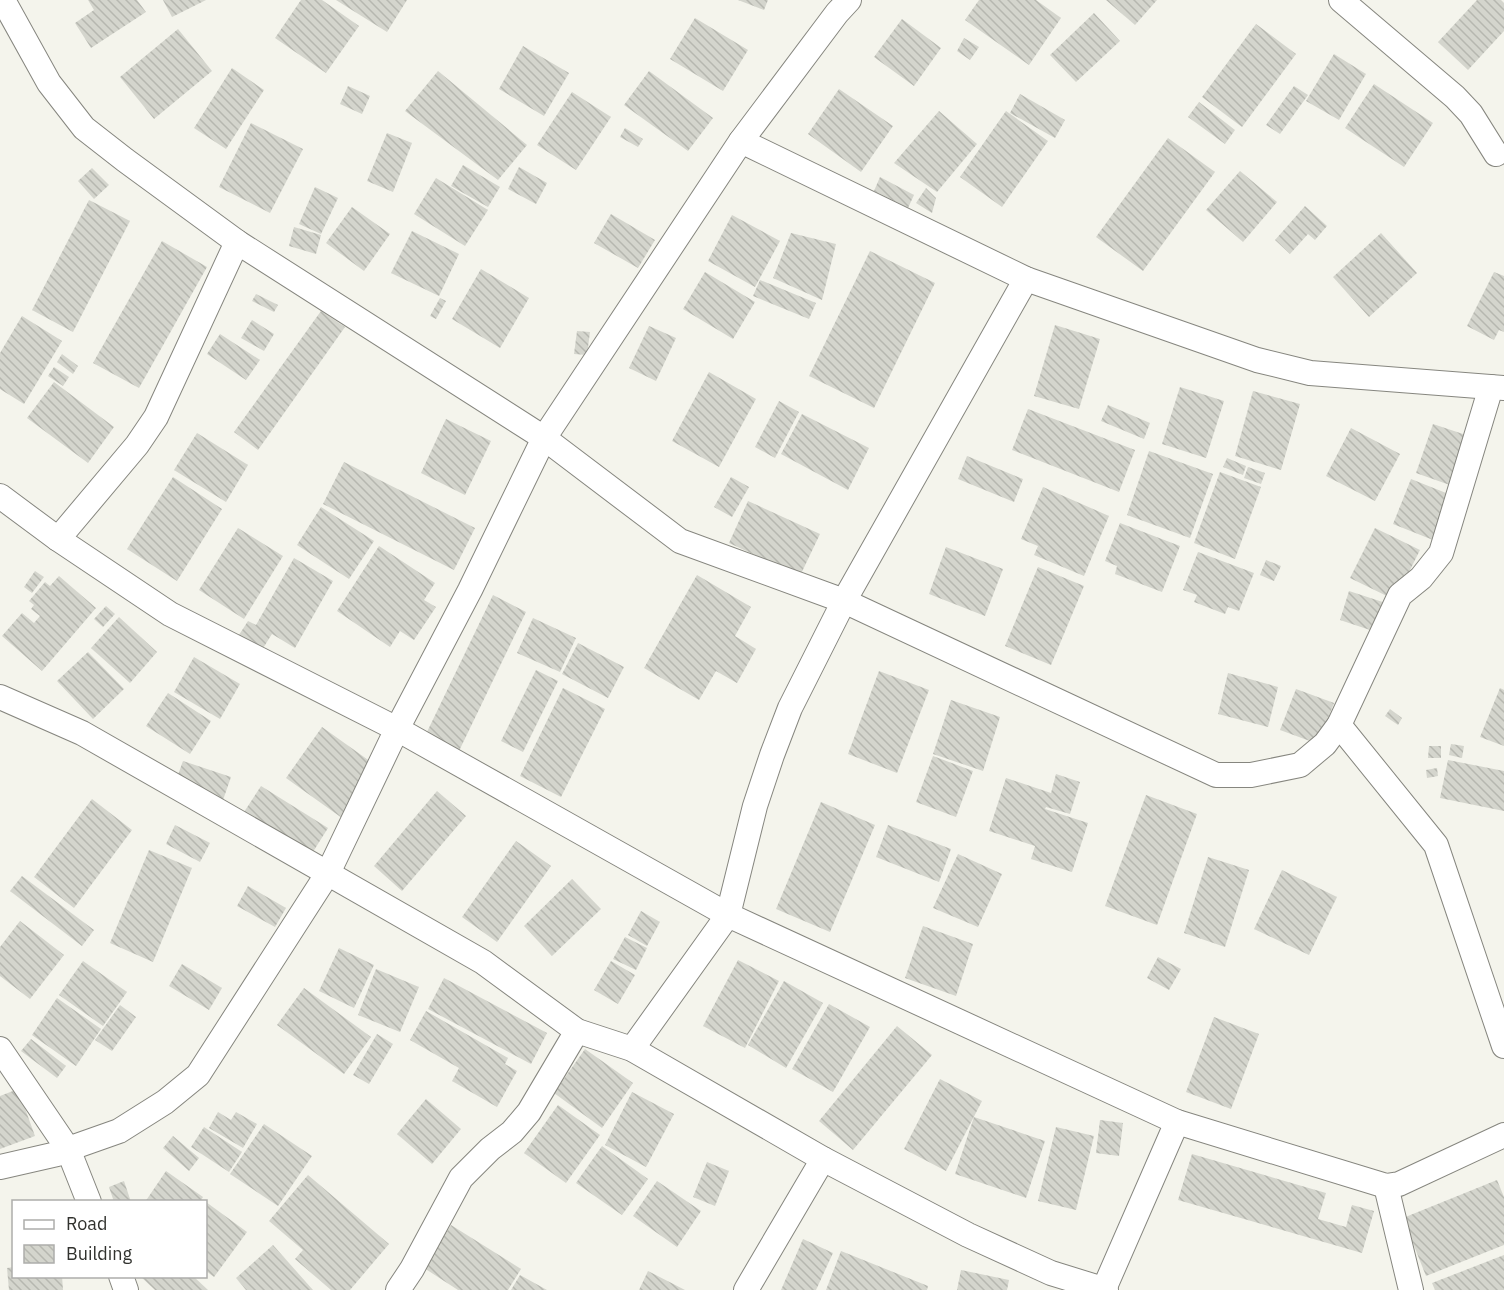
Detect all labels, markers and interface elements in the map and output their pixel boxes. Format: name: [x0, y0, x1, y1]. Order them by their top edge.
legend: [12, 1200, 207, 1278]
text: Road: [66, 1212, 107, 1235]
text: Building: [66, 1242, 133, 1265]

